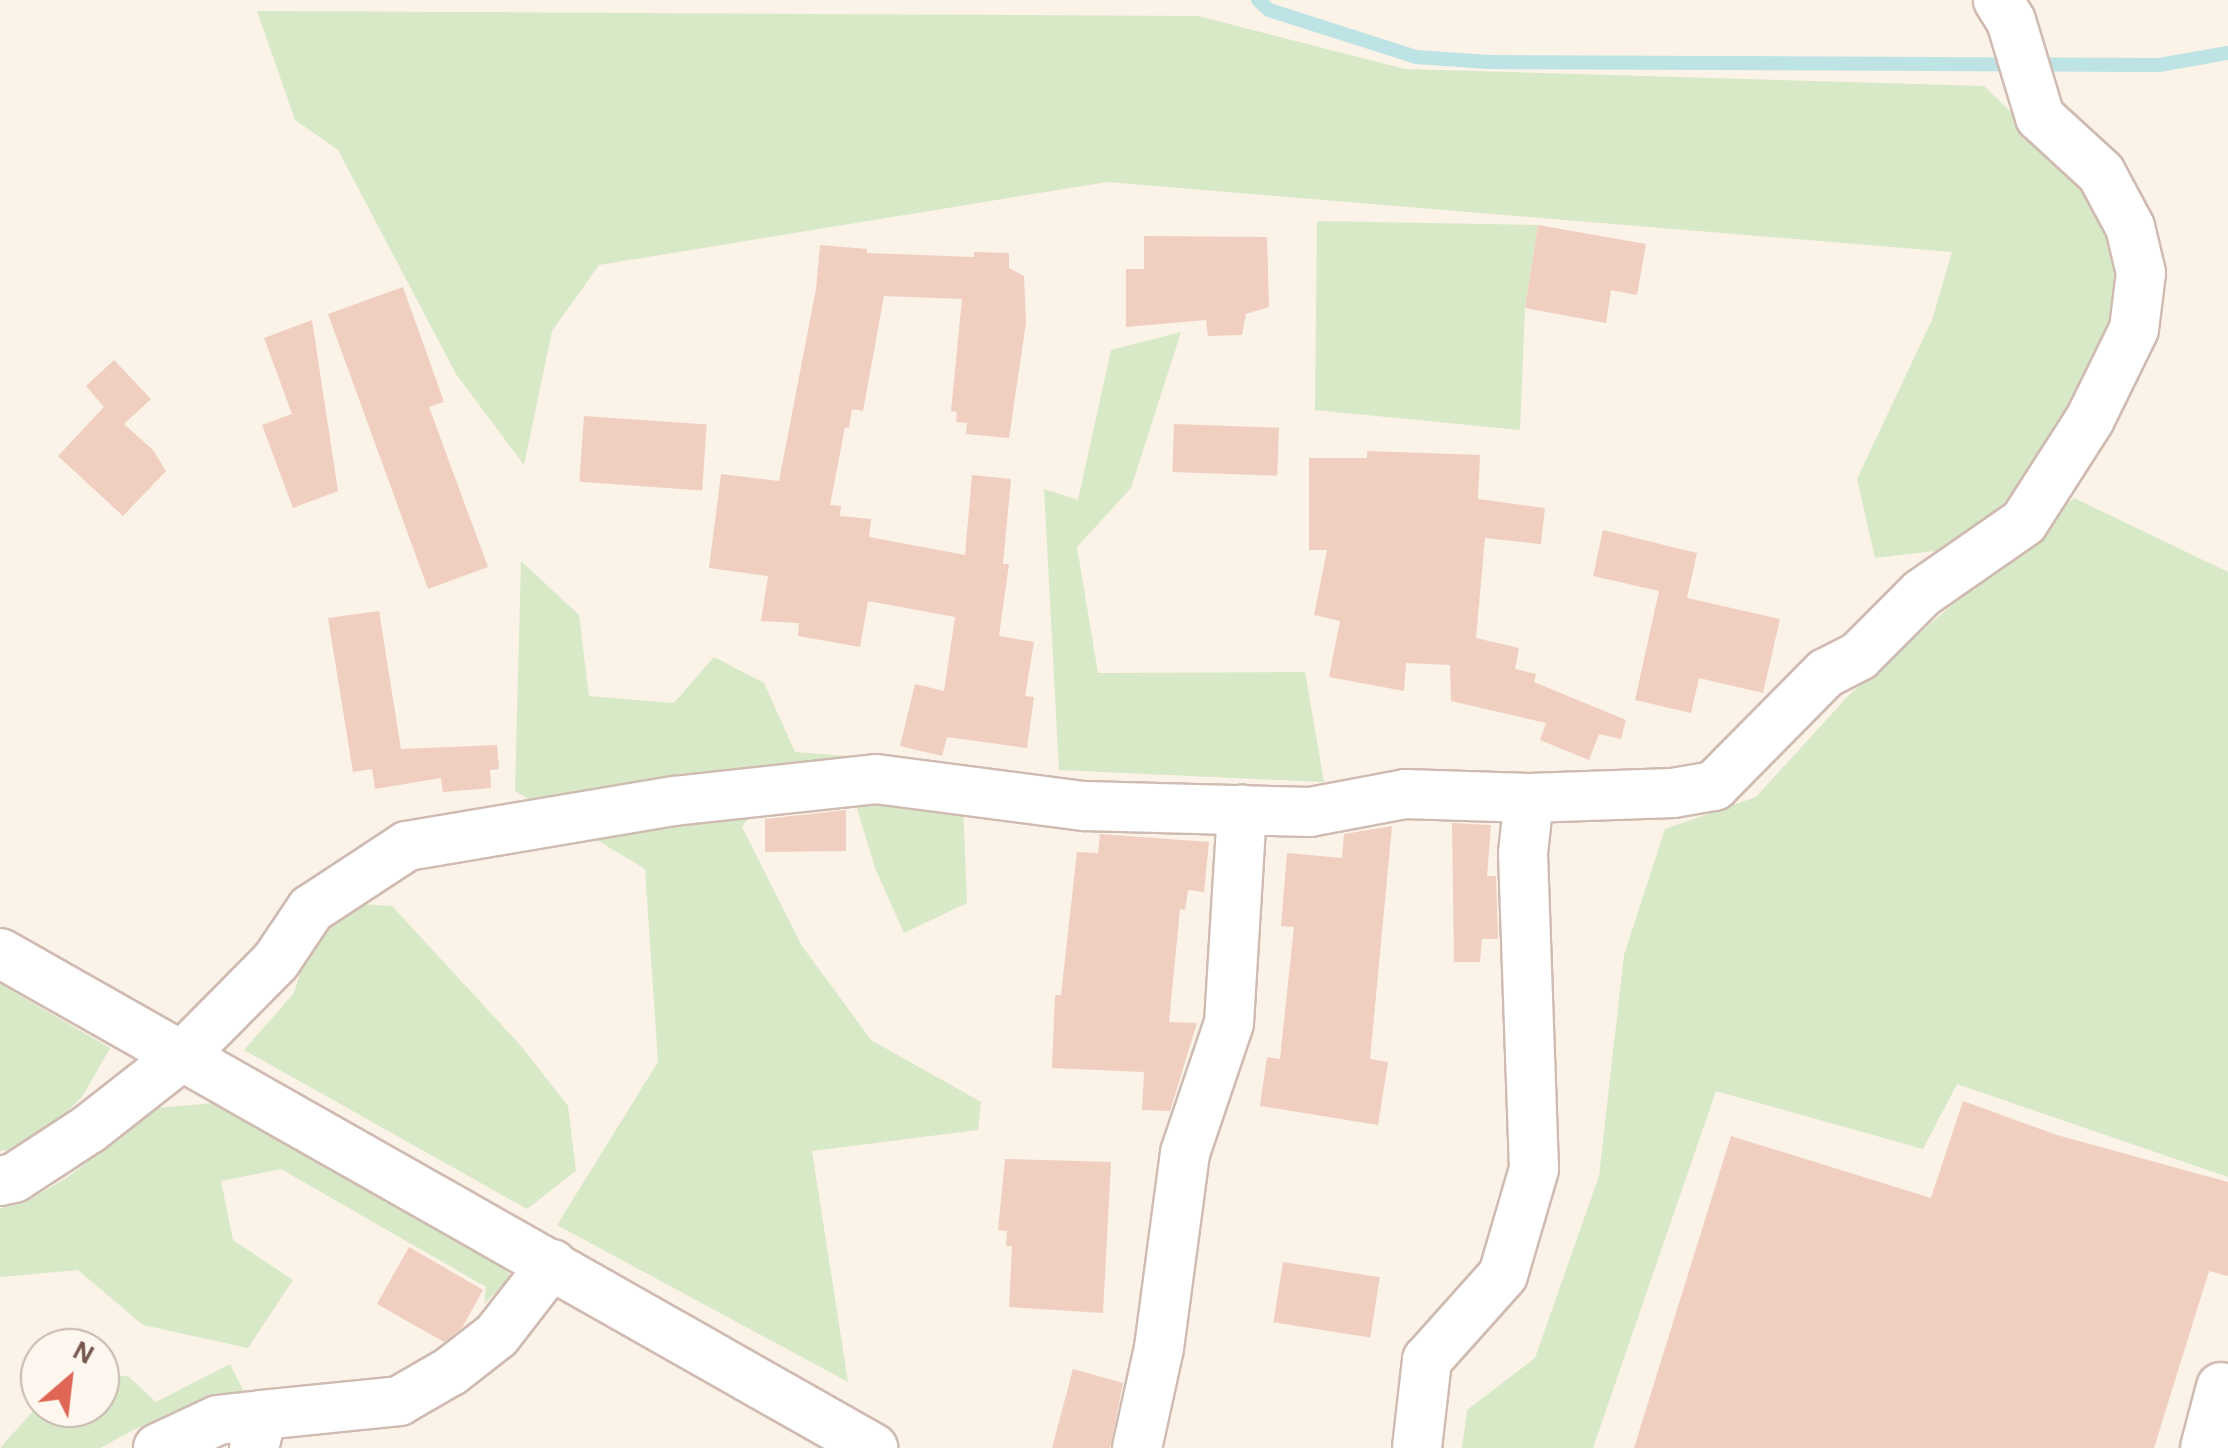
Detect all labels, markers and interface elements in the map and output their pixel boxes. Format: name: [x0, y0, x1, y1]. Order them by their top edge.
north arrow: [20, 1328, 120, 1428]
text: N: [68, 1336, 98, 1370]

